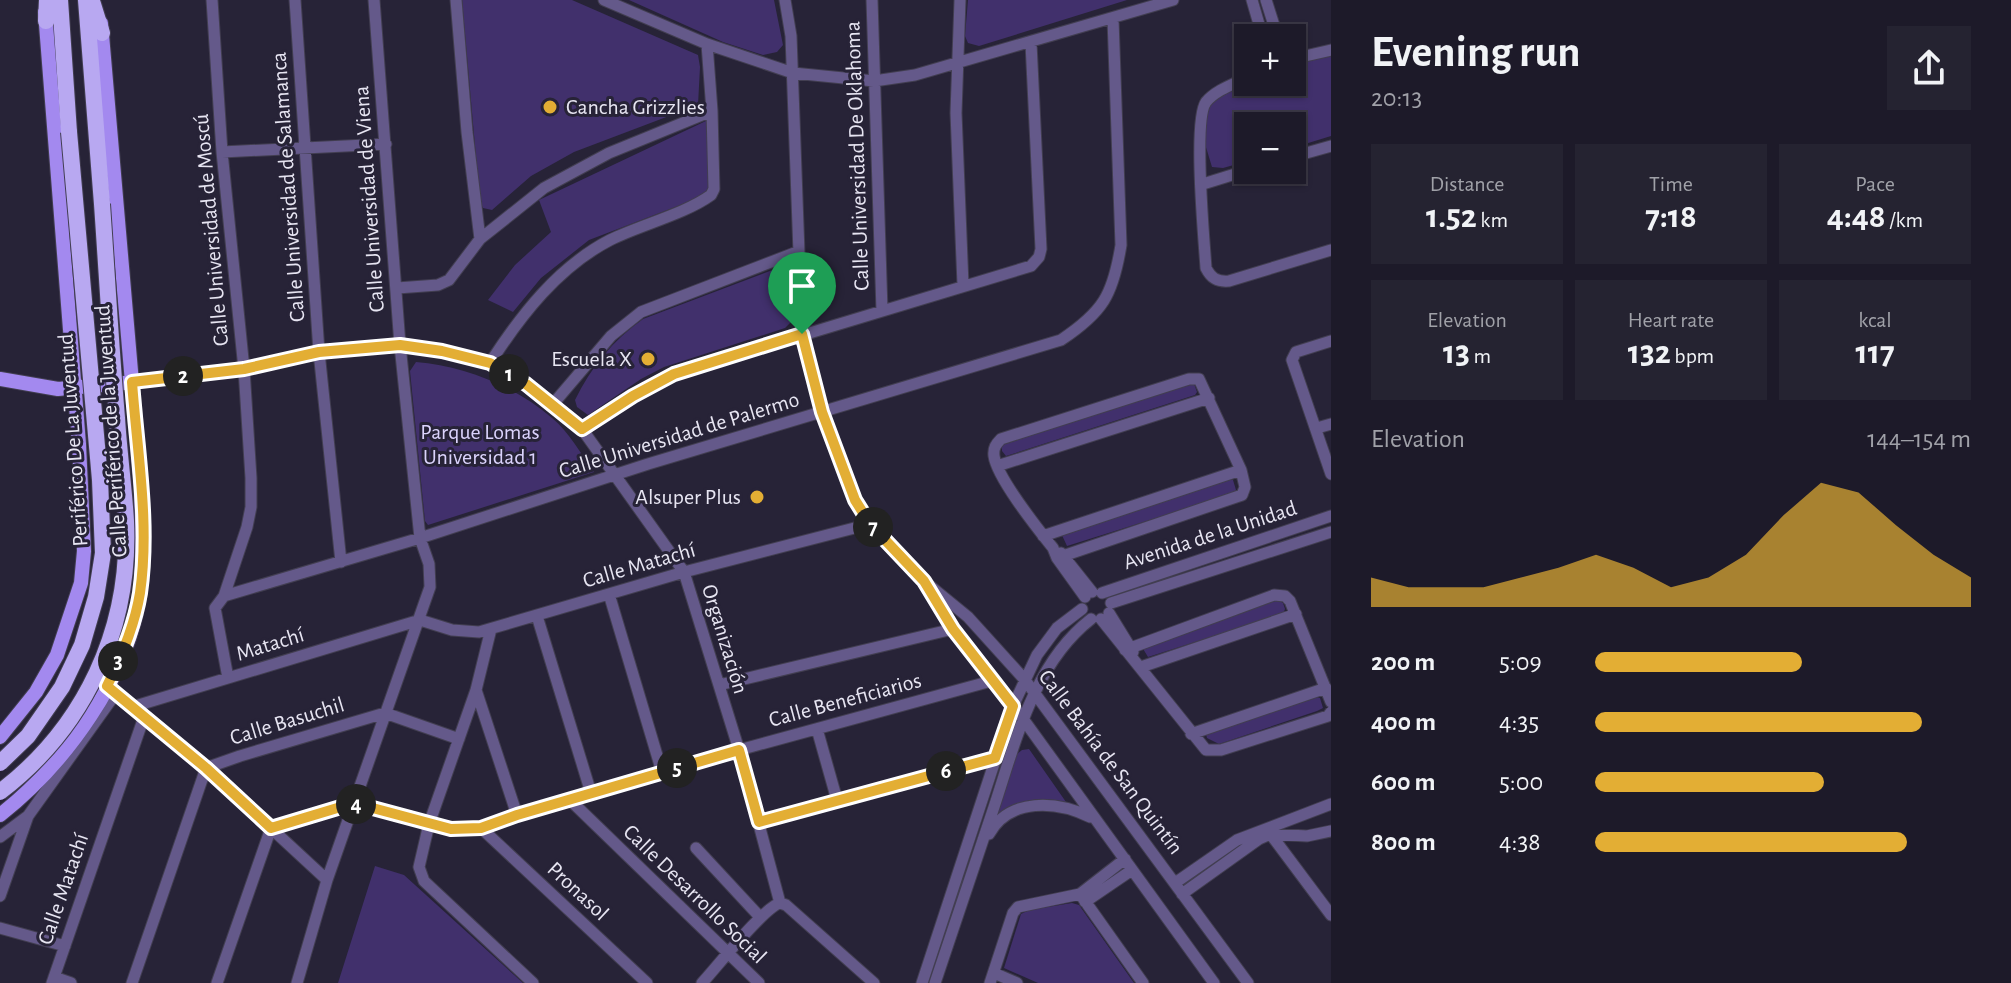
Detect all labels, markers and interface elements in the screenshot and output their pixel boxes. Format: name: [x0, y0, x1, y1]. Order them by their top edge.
street label: Calle Universidad De Oklahoma: [841, 21, 873, 291]
map controls: [1234, 24, 1306, 184]
button: +: [1234, 24, 1306, 96]
button: share: [1887, 26, 1971, 110]
text: Evening run: [1371, 31, 1580, 75]
street label: Calle Universidad de Salamanca: [268, 51, 308, 323]
street label: Calle Universidad de Viena: [350, 85, 388, 313]
text: 20:13: [1371, 85, 1422, 111]
place label: Cancha Grizzlies: [566, 96, 705, 118]
marker: Cancha Grizzlies: [541, 98, 559, 116]
button: −: [1234, 112, 1306, 184]
street label: Calle Universidad de Moscú: [190, 113, 232, 347]
text: Distance: [1430, 173, 1504, 195]
text: Time: [1649, 173, 1693, 195]
text: Pace: [1855, 173, 1895, 195]
text: 1.52: [1426, 200, 1477, 234]
text: 7:18: [1645, 200, 1697, 234]
text: 4:48: [1827, 200, 1886, 234]
text: km: [1477, 209, 1508, 231]
text: /km: [1886, 209, 1923, 231]
pin: [768, 252, 836, 334]
icon: arrive: [780, 264, 824, 308]
street label: Calle Periférico de la Juventud: [91, 304, 131, 558]
text: Elevation: [1427, 309, 1507, 331]
text: Heart rate: [1628, 309, 1714, 331]
text: kcal: [1858, 309, 1892, 331]
street label: Periférico De La Juventud: [55, 333, 91, 547]
text: 13: [1443, 336, 1470, 370]
text: 132: [1628, 336, 1671, 370]
text: 117: [1855, 336, 1895, 370]
text: m: [1470, 345, 1491, 367]
text: bpm: [1671, 345, 1714, 367]
place label: Escuela X: [551, 348, 632, 370]
marker: Escuela X: [639, 350, 657, 368]
pin: 1: [489, 354, 529, 394]
pin: 2: [163, 356, 203, 396]
text: 1: [505, 363, 513, 385]
text: 2: [178, 365, 188, 387]
street label: Calle Universidad de Palermo: [556, 388, 802, 482]
park label: Parque Lomas Universidad 1: [420, 421, 540, 468]
text: Elevation: [1371, 426, 1465, 452]
text: 144–154 m: [1867, 426, 1971, 452]
place label: Alsuper Plus: [635, 486, 741, 508]
marker: Alsuper Plus: [748, 488, 766, 506]
street label: Avenida de la Unidad: [1121, 497, 1299, 573]
pin: 7: [853, 507, 893, 547]
text: 7: [868, 516, 878, 538]
street label: Calle Matachí: [580, 538, 698, 592]
street label: Organización: [698, 582, 752, 696]
street label: Matachí: [233, 623, 307, 665]
pin: 3: [98, 641, 138, 681]
text: 200 m: [1371, 649, 1435, 675]
text: 5:09: [1499, 649, 1542, 675]
text: 3: [113, 650, 123, 672]
street label: Calle Bahía de San Quintín: [1035, 666, 1187, 858]
street label: Calle Beneficiarios: [766, 669, 924, 731]
street label: Calle Basuchil: [227, 693, 347, 749]
text: 400 m: [1371, 709, 1436, 735]
text: 4:35: [1499, 709, 1539, 735]
pin: 5: [657, 748, 697, 788]
pin: 6: [926, 751, 966, 791]
text: 5: [672, 757, 682, 779]
text: 6: [941, 760, 951, 782]
text: 600 m: [1371, 769, 1436, 795]
text: 5:00: [1499, 769, 1543, 795]
pin: 4: [336, 784, 376, 824]
text: 4: [350, 793, 362, 815]
street label: Calle Desarrollo Social: [619, 820, 771, 968]
text: 800 m: [1371, 829, 1436, 855]
text: 4:38: [1499, 829, 1541, 855]
street label: Calle Matachí: [34, 830, 92, 947]
street label: Pronasol: [543, 857, 613, 925]

